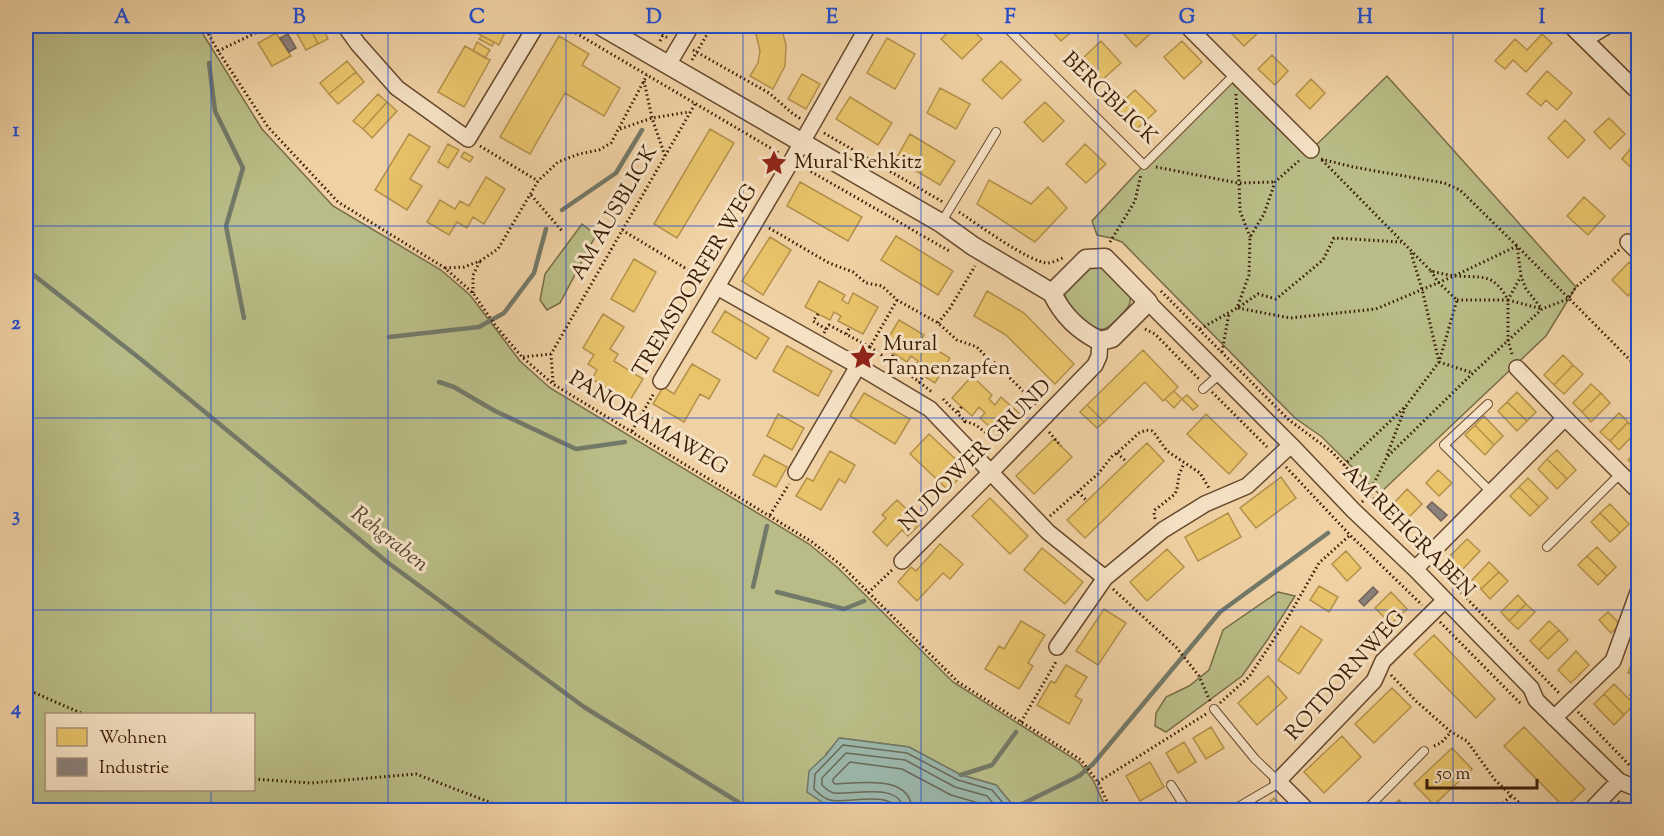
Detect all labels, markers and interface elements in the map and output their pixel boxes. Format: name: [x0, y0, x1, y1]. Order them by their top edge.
text: A: [114, 4, 131, 33]
text: B: [293, 4, 306, 33]
text: C: [469, 4, 485, 33]
text: D: [646, 4, 662, 33]
text: E: [826, 4, 839, 33]
text: F: [1004, 4, 1016, 33]
text: G: [1179, 4, 1196, 33]
text: H: [1357, 4, 1373, 33]
text: I: [1539, 4, 1546, 33]
street label: BERGBLICK: [1055, 46, 1163, 152]
text: 1: [13, 117, 20, 146]
street label: AM AUSBLICK: [564, 140, 666, 286]
place icon: Mural Rehkitz: [759, 148, 789, 178]
place label: Mural Rehkitz: [794, 148, 922, 178]
street label: TREMSDORFER WEG: [626, 179, 766, 383]
text: 2: [11, 310, 21, 339]
place label: Mural Tannenzapfen: [883, 330, 1011, 384]
place icon: Mural Tannenzapfen: [848, 342, 878, 372]
street label: PANORAMAWEG: [563, 365, 733, 483]
street label: NUDOWER GRUND: [893, 373, 1059, 539]
street label: AM REHGRABEN: [1335, 459, 1481, 605]
water label: Rehgraben: [343, 499, 435, 581]
text: 3: [12, 502, 20, 531]
street label: ROTDORNWEG: [1279, 604, 1413, 748]
text: 4: [10, 695, 21, 724]
legend: [45, 713, 255, 791]
text: Wohnen: [99, 726, 167, 752]
scale bar: [1427, 752, 1536, 790]
text: Industrie: [99, 756, 169, 782]
text: 50 m: [1435, 762, 1471, 788]

